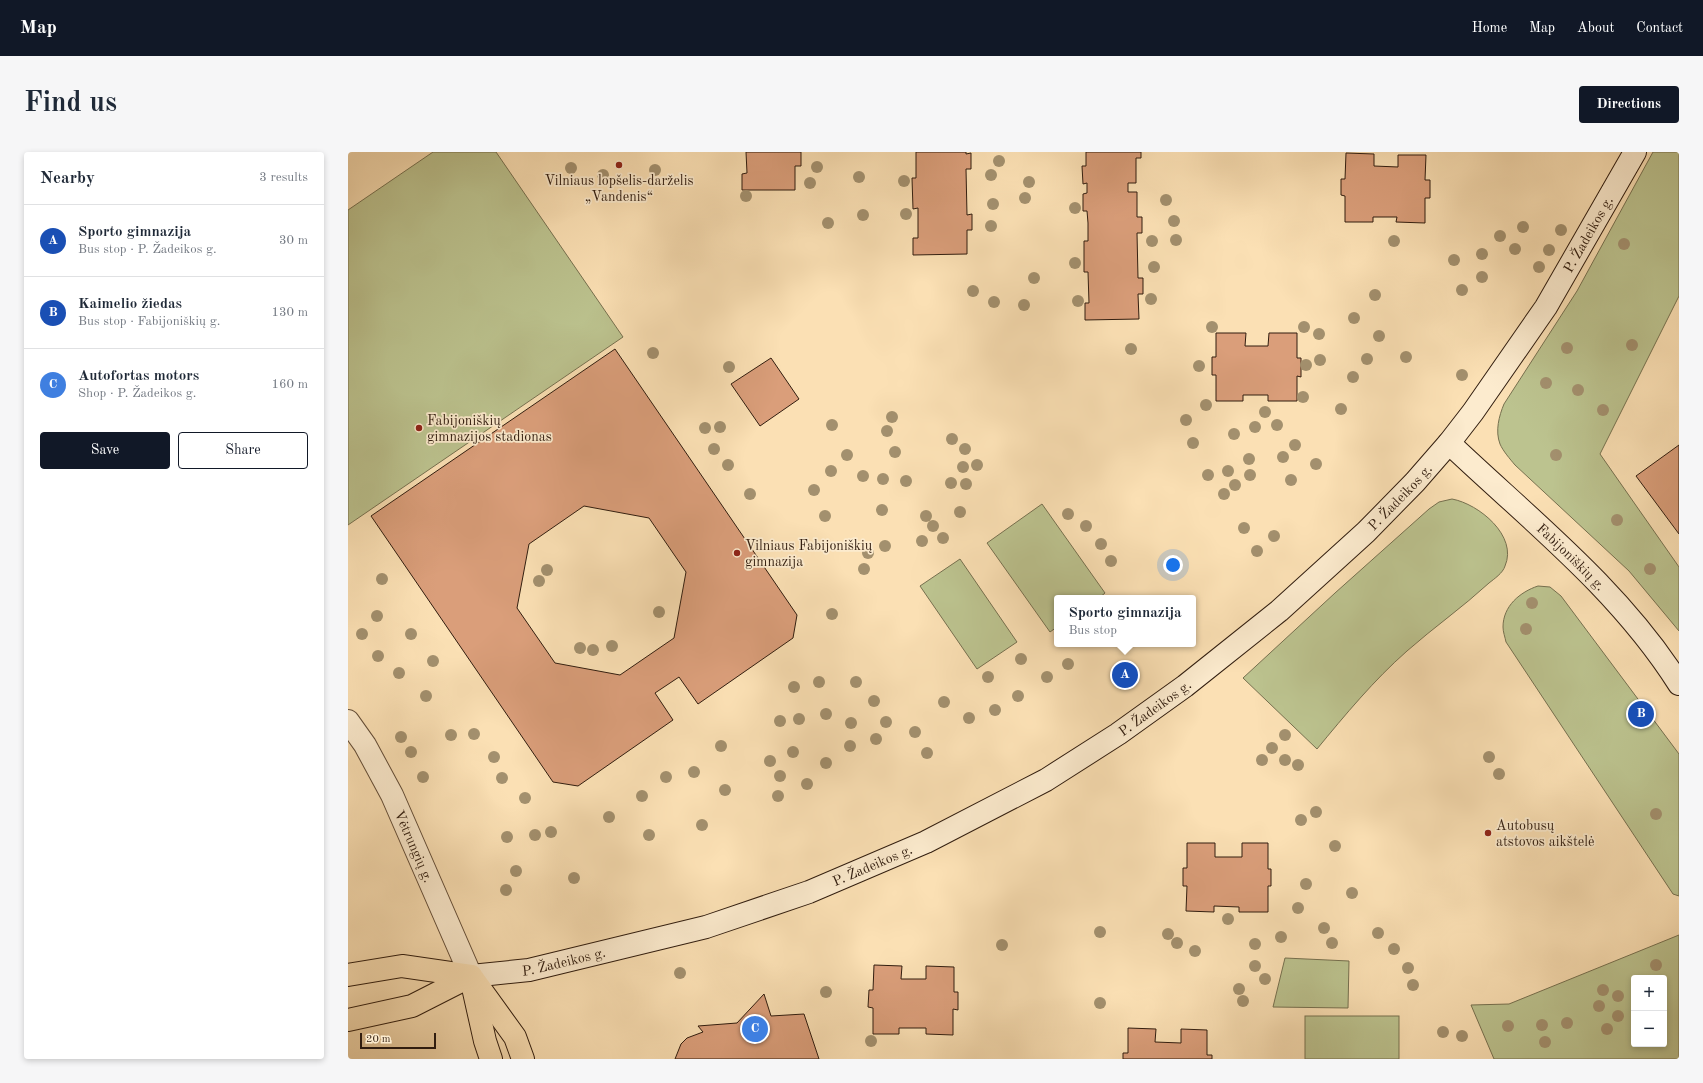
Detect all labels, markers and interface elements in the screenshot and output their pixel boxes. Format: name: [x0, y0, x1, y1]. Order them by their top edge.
text: Map: [20, 19, 57, 38]
text: Home: [1472, 21, 1507, 35]
text: Map: [1529, 21, 1555, 35]
text: About: [1577, 21, 1614, 35]
text: Contact: [1636, 21, 1683, 35]
button: Directions: [1579, 86, 1679, 123]
text: Find us: [24, 90, 117, 118]
marker: Vilniaus lopšelis-darželis „Vandenis“: [614, 160, 624, 170]
text: Nearby: [40, 170, 95, 187]
text: 3 results: [259, 171, 308, 184]
place label: Vilniaus lopšelis-darželis „Vandenis“: [545, 174, 694, 204]
street label: P. Žadeikos g.: [1561, 194, 1616, 275]
text: Sporto gimnazija: [78, 225, 191, 240]
text: A: [48, 234, 58, 247]
text: 30 m: [279, 234, 308, 247]
text: Bus stop · P. Žadeikos g.: [78, 243, 217, 256]
text: Kaimelio žiedas: [78, 297, 182, 312]
text: B: [48, 306, 58, 319]
text: 130 m: [271, 306, 308, 319]
text: Bus stop · Fabijoniškių g.: [78, 315, 220, 328]
text: Autofortas motors: [78, 369, 199, 384]
text: C: [49, 378, 57, 391]
text: 160 m: [271, 378, 308, 391]
text: Shop · P. Žadeikos g.: [78, 387, 196, 400]
place label: Fabijoniškių gimnazijos stadionas: [427, 414, 552, 444]
marker: Fabijoniškių gimnazijos stadionas: [414, 423, 424, 433]
button: Save: [40, 432, 170, 469]
button: Share: [178, 432, 308, 469]
street label: P. Žadeikos g.: [1366, 462, 1435, 533]
street label: Fabijoniškių g.: [1534, 521, 1607, 594]
place label: Vilniaus Fabijoniškių gimnazija: [745, 539, 873, 569]
marker: Vilniaus Fabijoniškių gimnazija: [732, 548, 742, 558]
your location: [1163, 555, 1183, 575]
popup: [1054, 595, 1196, 647]
text: Sporto gimnazija: [1068, 606, 1182, 621]
text: Bus stop: [1068, 624, 1117, 637]
pin: A: [1112, 660, 1138, 690]
street label: P. Žadeikos g.: [1116, 678, 1194, 739]
pin: B: [1628, 699, 1654, 729]
street label: Vėtrungių g.: [392, 808, 435, 885]
place label: Autobusų atstovos aikštelė: [1496, 819, 1594, 849]
marker: Autobusų atstovos aikštelė: [1483, 828, 1493, 838]
street label: P. Žadeikos g.: [831, 843, 915, 889]
street label: P. Žadeikos g.: [521, 946, 607, 979]
map controls: [1631, 975, 1667, 1047]
button: +: [1631, 975, 1667, 1011]
button: −: [1631, 1011, 1667, 1047]
pin: C: [742, 1014, 768, 1044]
scale bar: [360, 1031, 436, 1050]
text: 20 m: [366, 1034, 391, 1045]

